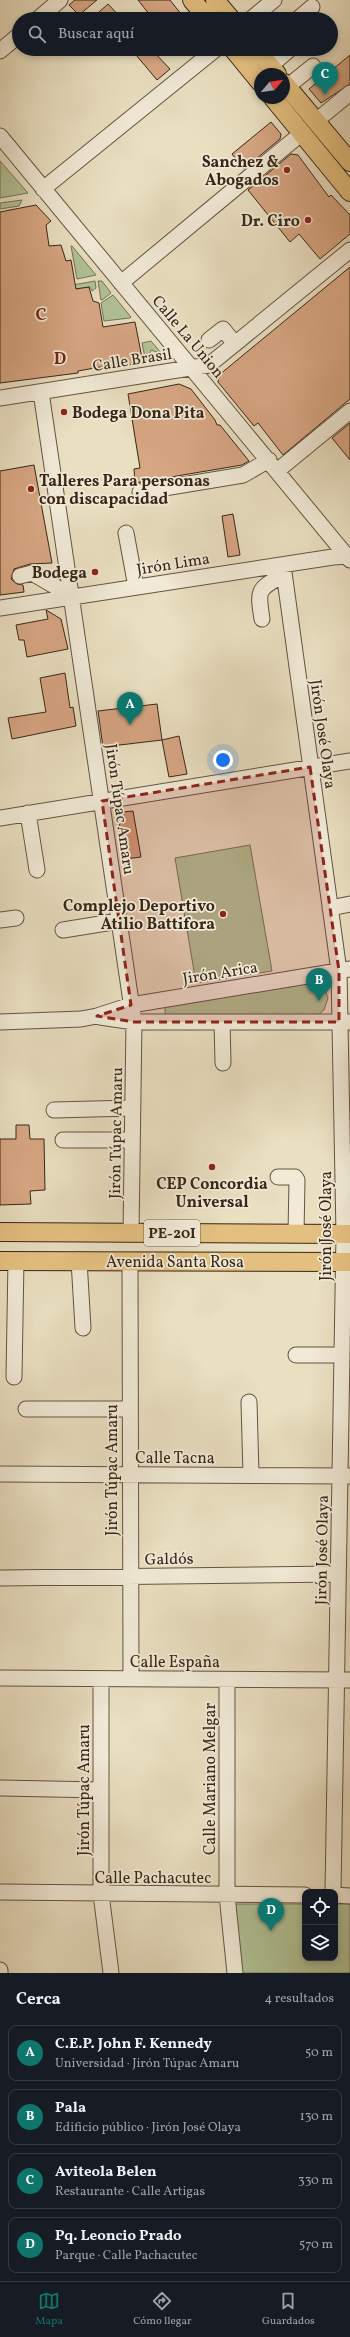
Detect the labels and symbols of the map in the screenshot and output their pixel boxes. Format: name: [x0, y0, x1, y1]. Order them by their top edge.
pin: C: [312, 62, 338, 95]
north arrow: [254, 68, 290, 104]
place label: Sanchez & Abogados: [202, 152, 279, 192]
marker: Sanchez & Abogados: [282, 165, 292, 175]
place label: Dr. Ciro: [241, 211, 300, 233]
marker: Dr. Ciro: [303, 215, 313, 225]
street label: Calle La Union: [146, 291, 229, 383]
district label: C: [36, 304, 47, 327]
street label: Calle Brasil: [91, 344, 174, 378]
district label: D: [54, 348, 66, 371]
place label: Bodega Dona Pita: [72, 403, 205, 425]
marker: Bodega Dona Pita: [59, 407, 69, 417]
place label: Talleres Para personas con discapacidad: [39, 471, 210, 511]
marker: Talleres Para personas con discapacidad: [26, 484, 36, 494]
street label: Jirón Lima: [135, 548, 212, 582]
place label: Bodega: [32, 563, 87, 585]
marker: Bodega: [90, 567, 100, 577]
street label: Jirón José Olaya: [303, 678, 341, 790]
pin: A: [117, 692, 143, 725]
street label: Jirón Túpac Amaru: [99, 743, 139, 876]
your location: [213, 750, 233, 770]
place label: Complejo Deportivo Atilio Battifora: [63, 896, 215, 936]
marker: Complejo Deportivo Atilio Battifora: [218, 909, 228, 919]
street label: Jirón Arica: [181, 957, 260, 991]
pin: B: [306, 968, 332, 1001]
street label: Jirón Túpac Amaru: [105, 1067, 129, 1199]
marker: CEP Concordia Universal: [207, 1162, 217, 1172]
street label: Jirón José Olaya: [316, 1171, 338, 1281]
place label: CEP Concordia Universal: [156, 1174, 268, 1214]
road number: PE-20I: [144, 1220, 200, 1246]
street label: Avenida Santa Rosa: [106, 1252, 244, 1274]
street label: Jirón Túpac Amaru: [102, 1404, 124, 1536]
street label: Calle Tacna: [135, 1448, 215, 1470]
street label: Jirón José Olaya: [311, 1495, 335, 1605]
street label: Galdós: [144, 1549, 194, 1571]
street label: Calle España: [130, 1652, 220, 1674]
street label: Calle Mariano Melgar: [200, 1703, 222, 1855]
street label: Jirón Túpac Amaru: [74, 1724, 96, 1856]
street label: Calle Pachacutec: [95, 1868, 211, 1890]
pin: D: [258, 1898, 284, 1931]

